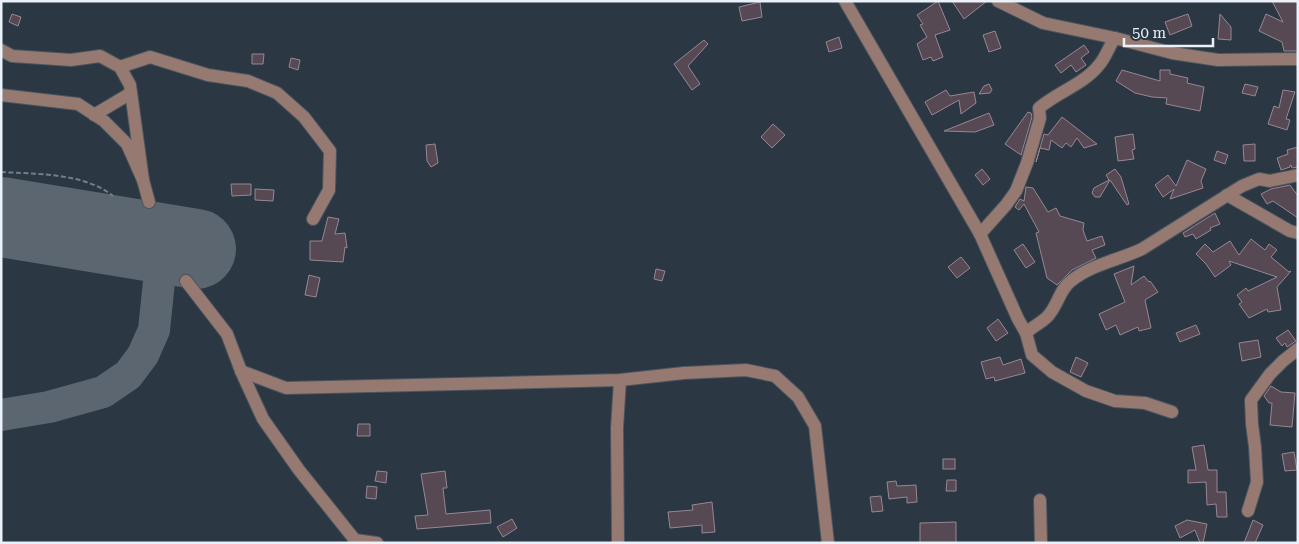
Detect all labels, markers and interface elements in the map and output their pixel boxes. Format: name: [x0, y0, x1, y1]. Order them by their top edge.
scale bar: [1124, 15, 1213, 47]
text: 50 m: [1132, 24, 1167, 42]

